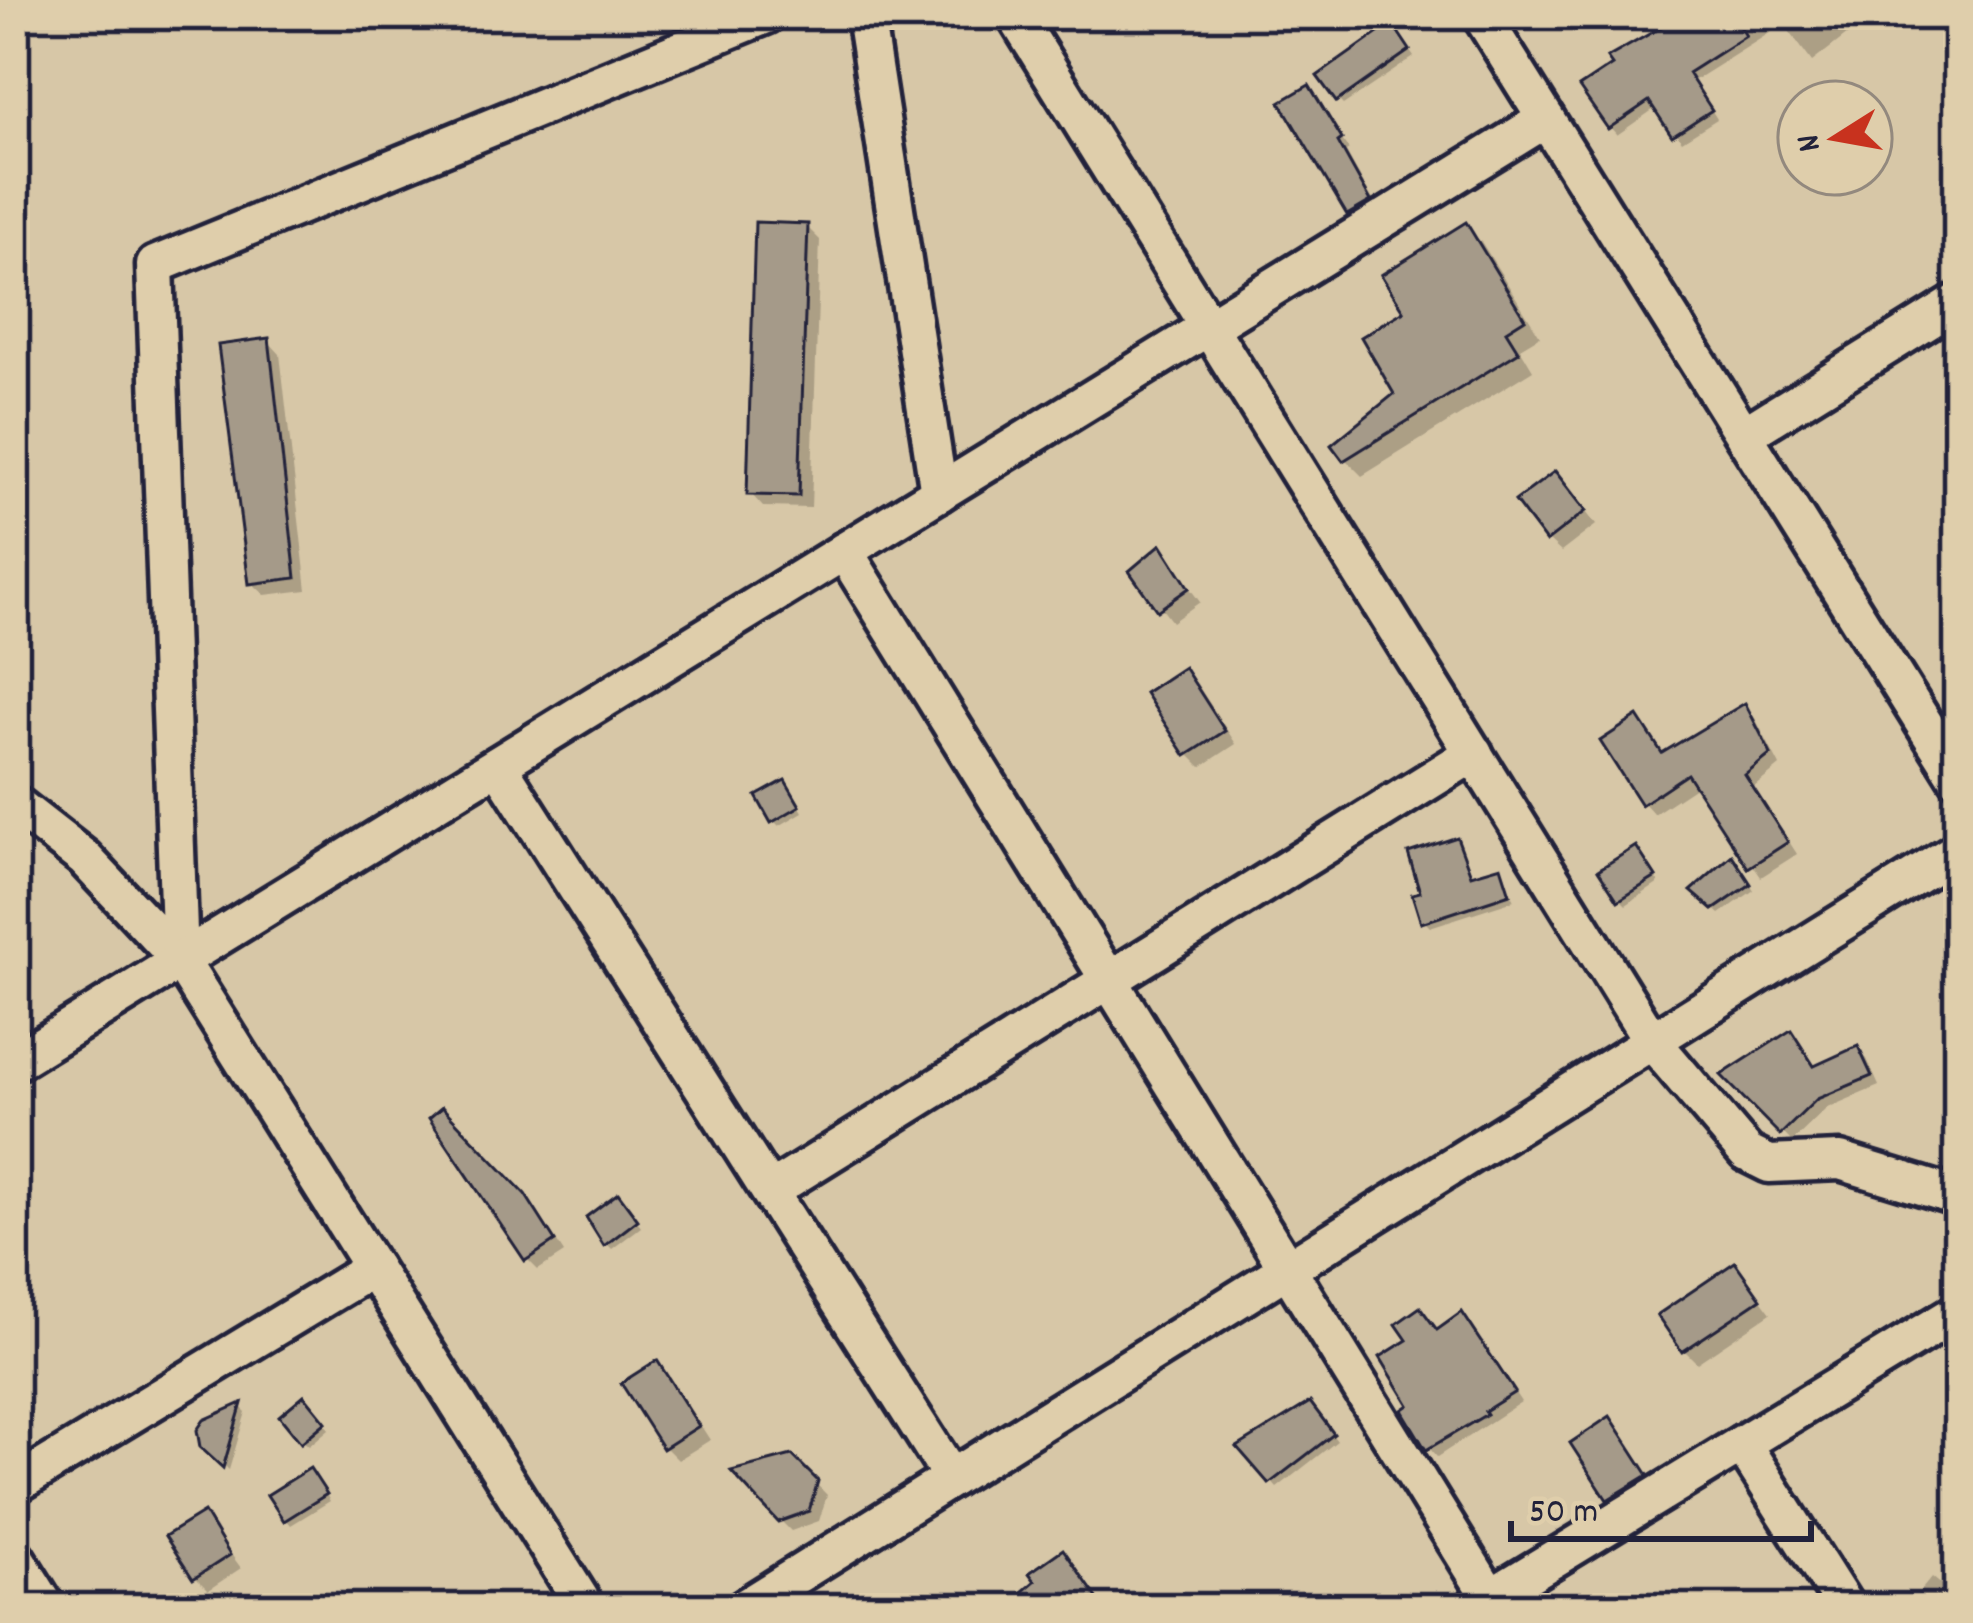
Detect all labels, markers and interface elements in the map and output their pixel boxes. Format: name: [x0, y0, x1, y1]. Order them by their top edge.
north arrow: [1775, 78, 1895, 198]
text: N: [1786, 130, 1836, 155]
scale bar: [1511, 1467, 1811, 1541]
text: 50 m: [1529, 1488, 1598, 1540]

